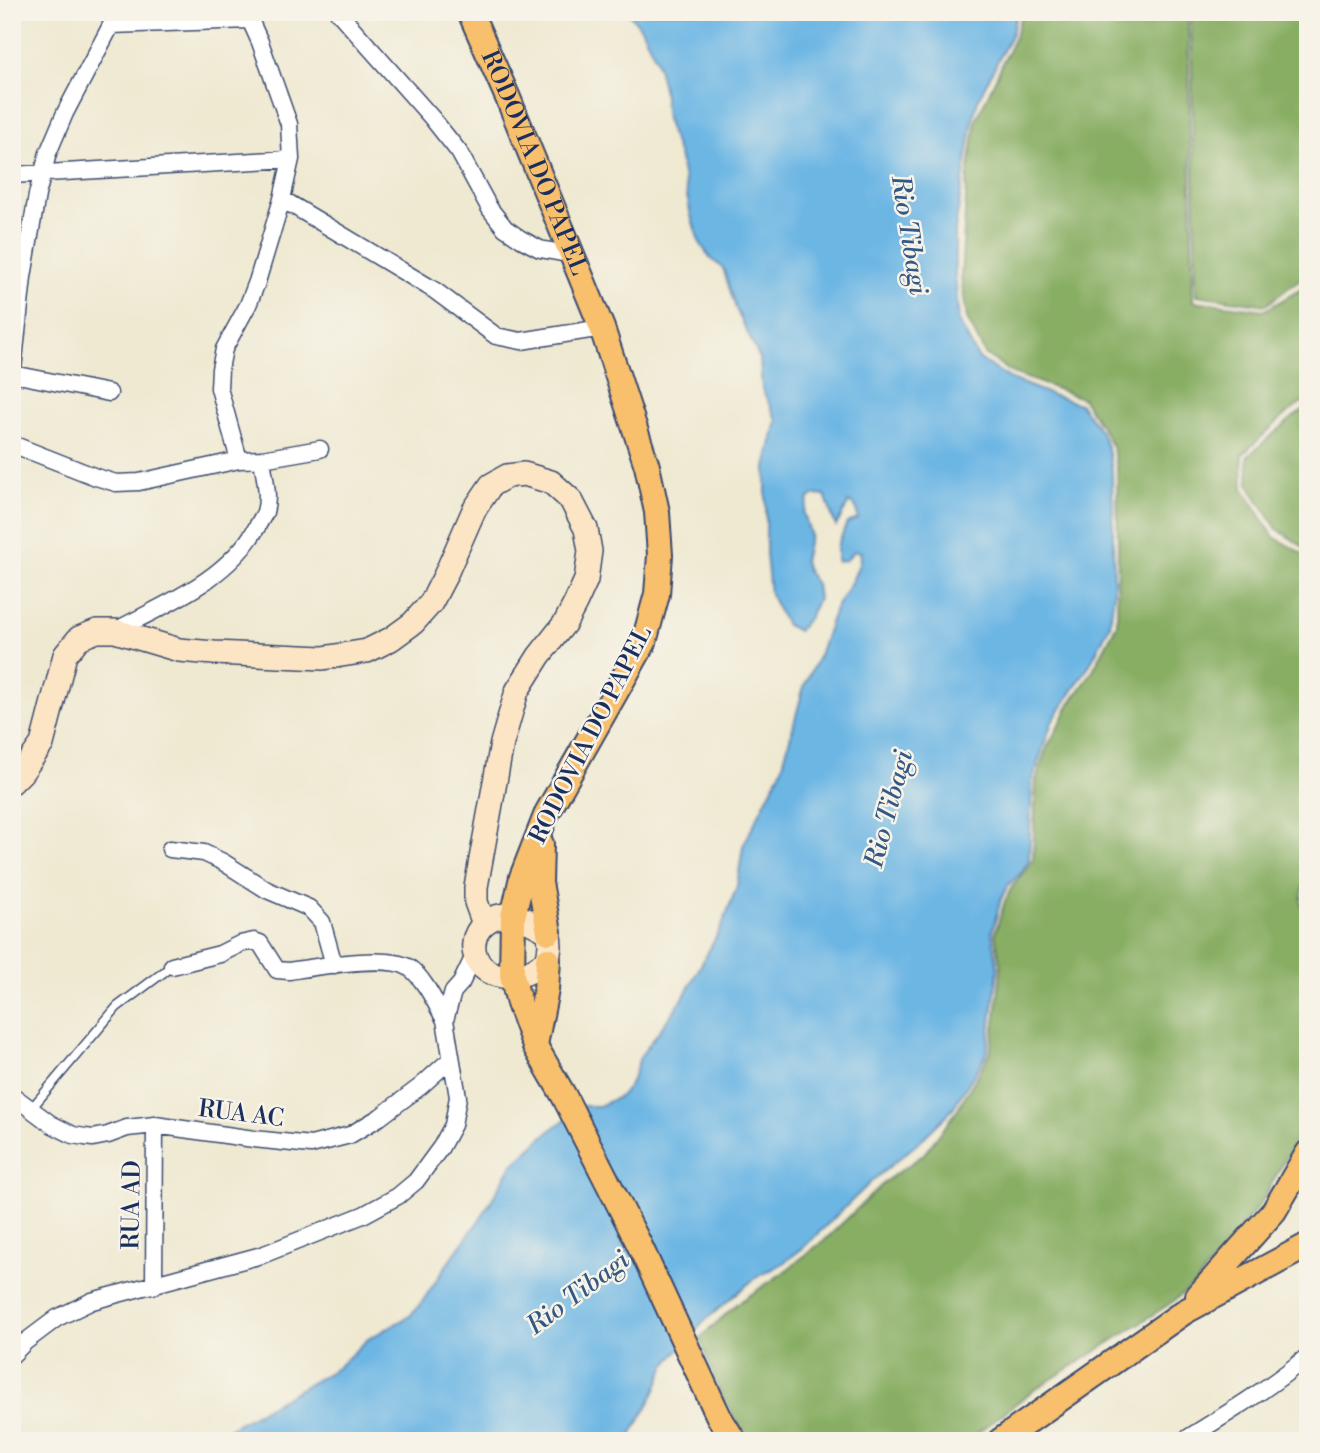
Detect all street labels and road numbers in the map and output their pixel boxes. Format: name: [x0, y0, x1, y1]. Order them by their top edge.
street label: RODOVIA DO PAPEL: [474, 46, 594, 280]
street label: RODOVIA DO PAPEL: [523, 621, 659, 849]
street label: RUA AC: [197, 1094, 285, 1134]
street label: RUA AD: [116, 1160, 148, 1250]

